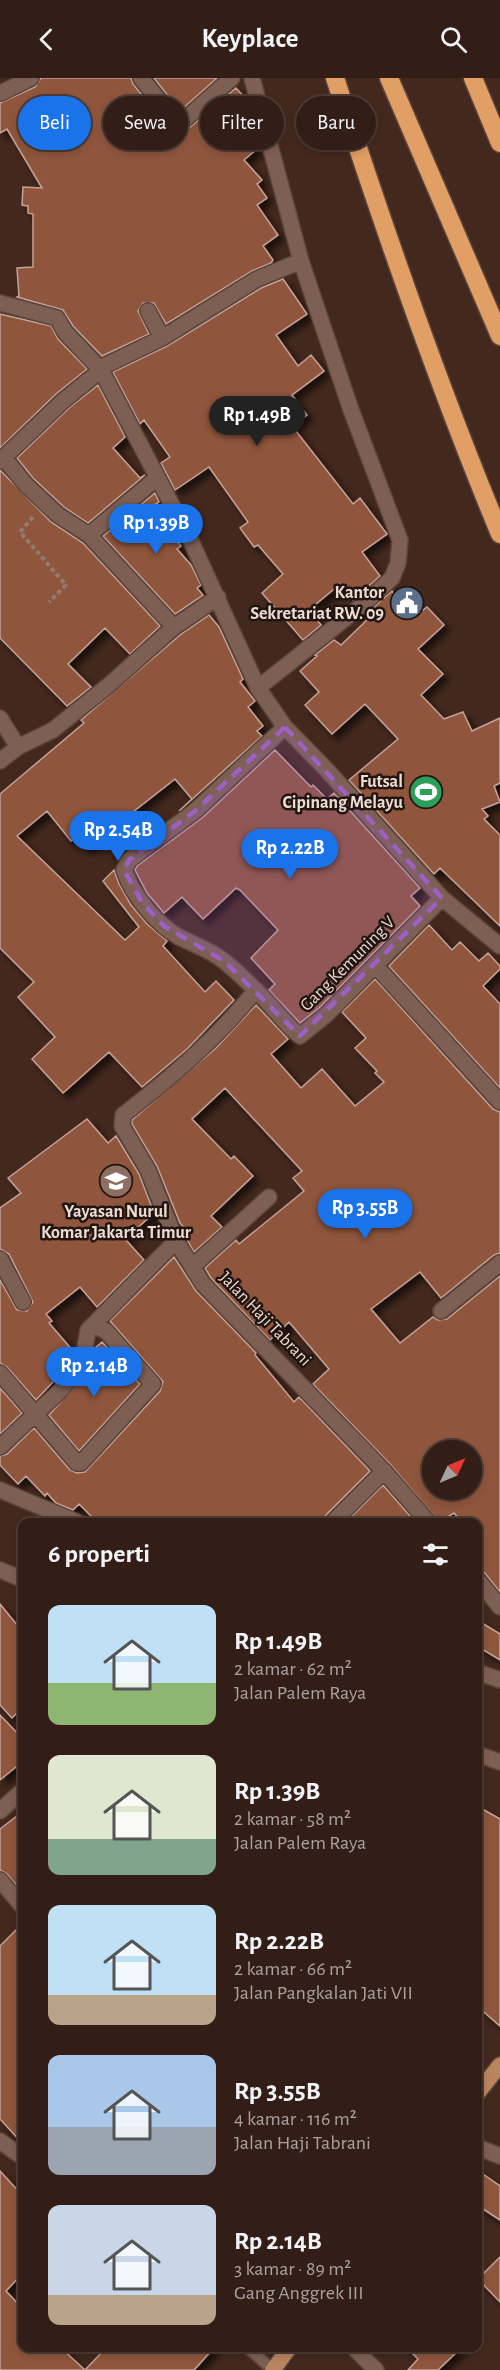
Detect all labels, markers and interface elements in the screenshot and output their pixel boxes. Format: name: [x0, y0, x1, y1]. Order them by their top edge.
icon: back: [30, 23, 63, 56]
icon: search: [437, 23, 470, 56]
text: Keyplace: [201, 25, 299, 52]
chip: Beli: [18, 96, 91, 150]
chip: Sewa: [103, 96, 188, 150]
chip: Filter: [200, 96, 284, 150]
chip: Baru: [296, 96, 376, 150]
pin: Rp 1.49B: [195, 396, 319, 447]
text: Rp 1.49B: [223, 405, 291, 425]
pin: Rp 1.39B: [94, 504, 218, 555]
text: Rp 1.39B: [123, 513, 189, 533]
place label: Kantor Sekretariat RW. 09: [250, 584, 385, 623]
public building icon: Kantor Sekretariat RW. 09: [389, 585, 425, 621]
place label: Futsal Cipinang Melayu: [283, 773, 404, 812]
sports icon: Futsal Cipinang Melayu: [408, 774, 444, 810]
pin: Rp 2.54B: [56, 811, 180, 862]
text: Rp 2.54B: [83, 820, 153, 840]
pin: Rp 2.22B: [228, 829, 352, 880]
text: Rp 2.22B: [255, 838, 325, 858]
street label: Gang Kemuning V: [297, 913, 399, 1015]
school or university icon: Yayasan Nurul Komar Jakarta Timur: [98, 1163, 134, 1199]
pin: Rp 3.55B: [303, 1189, 427, 1240]
text: Rp 3.55B: [332, 1198, 398, 1218]
place label: Yayasan Nurul Komar Jakarta Timur: [41, 1203, 192, 1242]
street label: Jalan Haji Tabrani: [216, 1268, 314, 1370]
pin: Rp 2.14B: [32, 1347, 156, 1398]
text: Rp 2.14B: [60, 1356, 128, 1376]
north arrow: [422, 1440, 482, 1500]
map controls: [422, 1440, 482, 1500]
icon: filters: [419, 1538, 452, 1571]
text: 6 properti: [48, 1541, 150, 1567]
text: Rp 1.49B: [234, 1628, 322, 1654]
icon: home: [96, 1629, 168, 1701]
text: 2 kamar · 62 m²: [234, 1659, 352, 1679]
text: Jalan Palem Raya: [234, 1683, 366, 1703]
text: Rp 1.39B: [234, 1778, 320, 1804]
icon: home: [96, 1779, 168, 1851]
text: 2 kamar · 58 m²: [234, 1809, 351, 1829]
text: Jalan Palem Raya: [234, 1833, 366, 1853]
text: Rp 2.22B: [234, 1928, 324, 1954]
icon: home: [96, 1929, 168, 2001]
text: 2 kamar · 66 m²: [234, 1959, 352, 1979]
text: Jalan Pangkalan Jati VII: [234, 1983, 413, 2003]
text: Rp 3.55B: [234, 2078, 321, 2104]
icon: home: [96, 2079, 168, 2151]
text: 4 kamar · 116 m²: [234, 2109, 357, 2129]
text: Jalan Haji Tabrani: [234, 2133, 371, 2153]
text: Rp 2.14B: [234, 2228, 322, 2254]
icon: home: [96, 2229, 168, 2301]
text: 3 kamar · 89 m²: [234, 2259, 351, 2279]
text: Gang Anggrek III: [234, 2283, 364, 2303]

